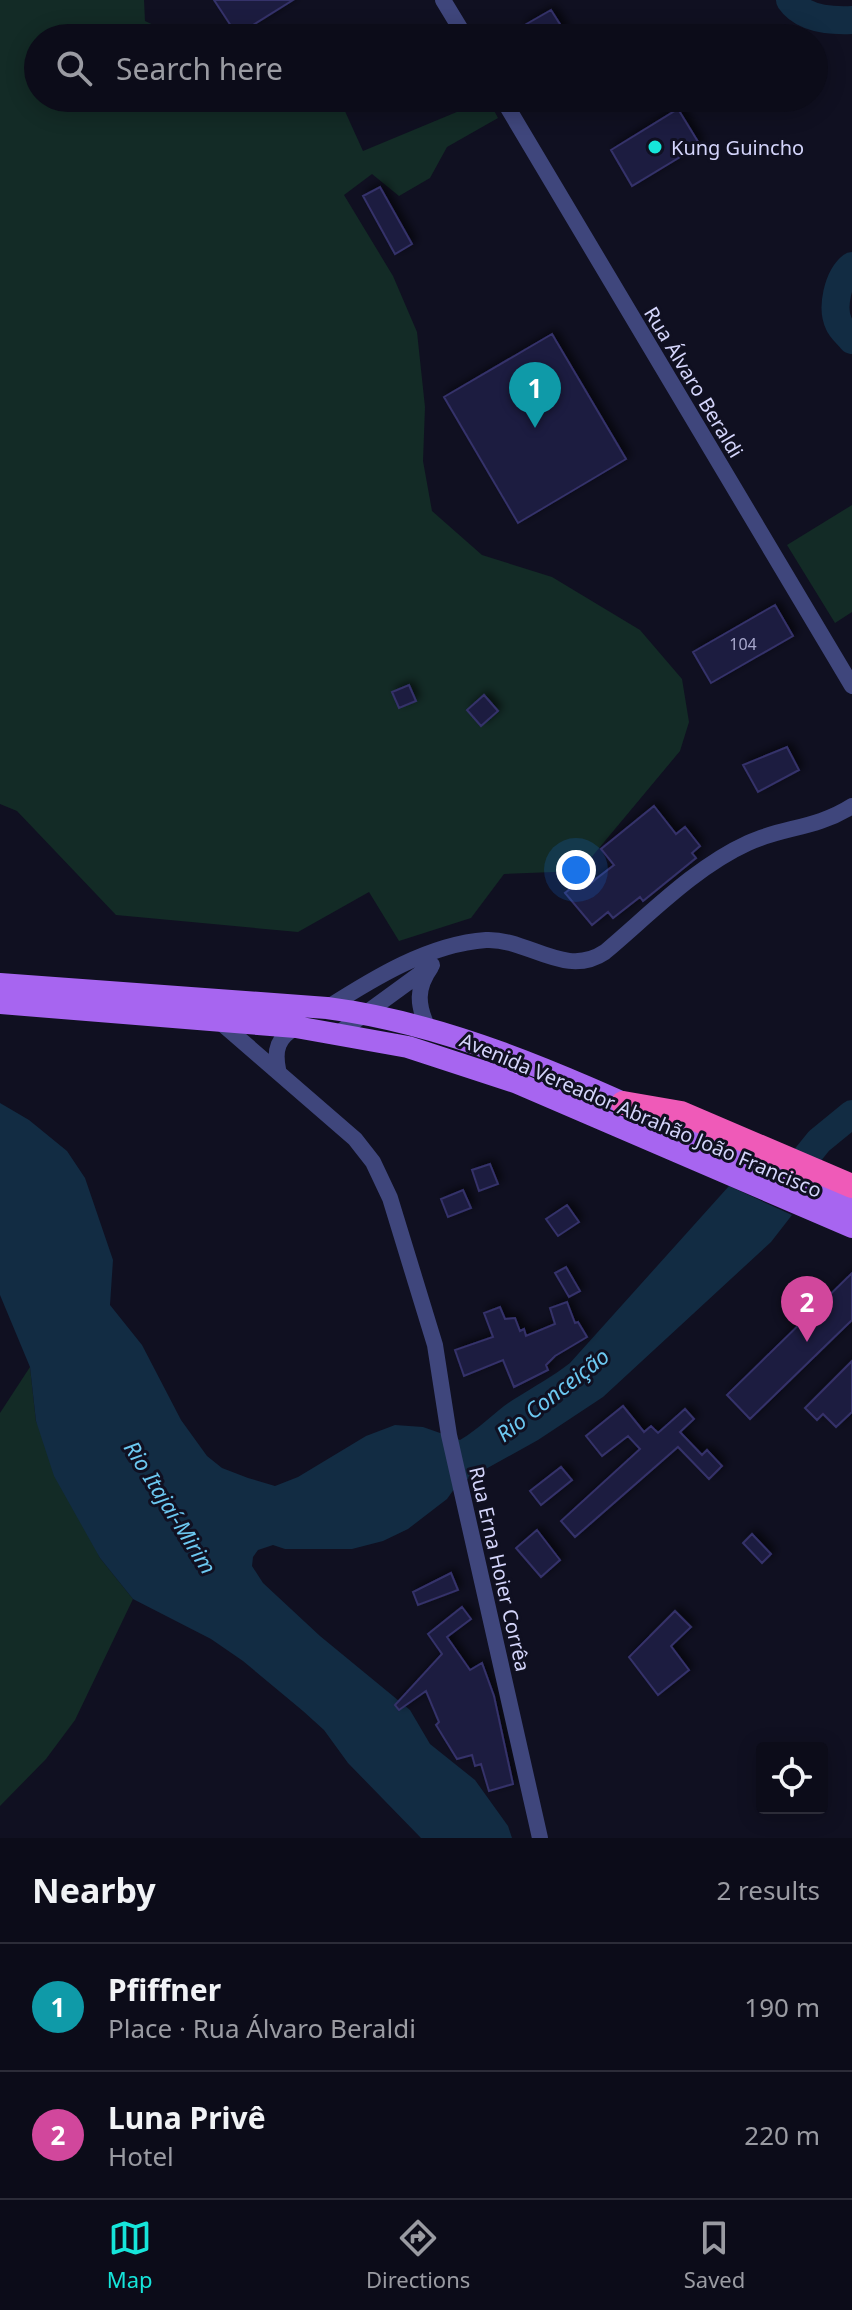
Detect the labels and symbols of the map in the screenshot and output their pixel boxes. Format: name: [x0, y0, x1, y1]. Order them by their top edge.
place label: Kung Guincho: [671, 134, 804, 161]
marker: Kung Guincho: [646, 138, 664, 156]
street label: Rua Álvaro Beraldi: [638, 301, 750, 463]
pin: 1: [509, 362, 561, 428]
house number: 104: [729, 633, 757, 655]
your location: [556, 850, 596, 890]
street label: Avenida Vereador Abrahão João Francisco: [456, 1026, 826, 1204]
pin: 2: [781, 1276, 833, 1342]
water label: Rio Conceição: [489, 1340, 615, 1448]
water label: Rio Itajaí-Mirim: [118, 1435, 224, 1579]
street label: Rua Erna Hoier Corrêa: [463, 1464, 537, 1674]

